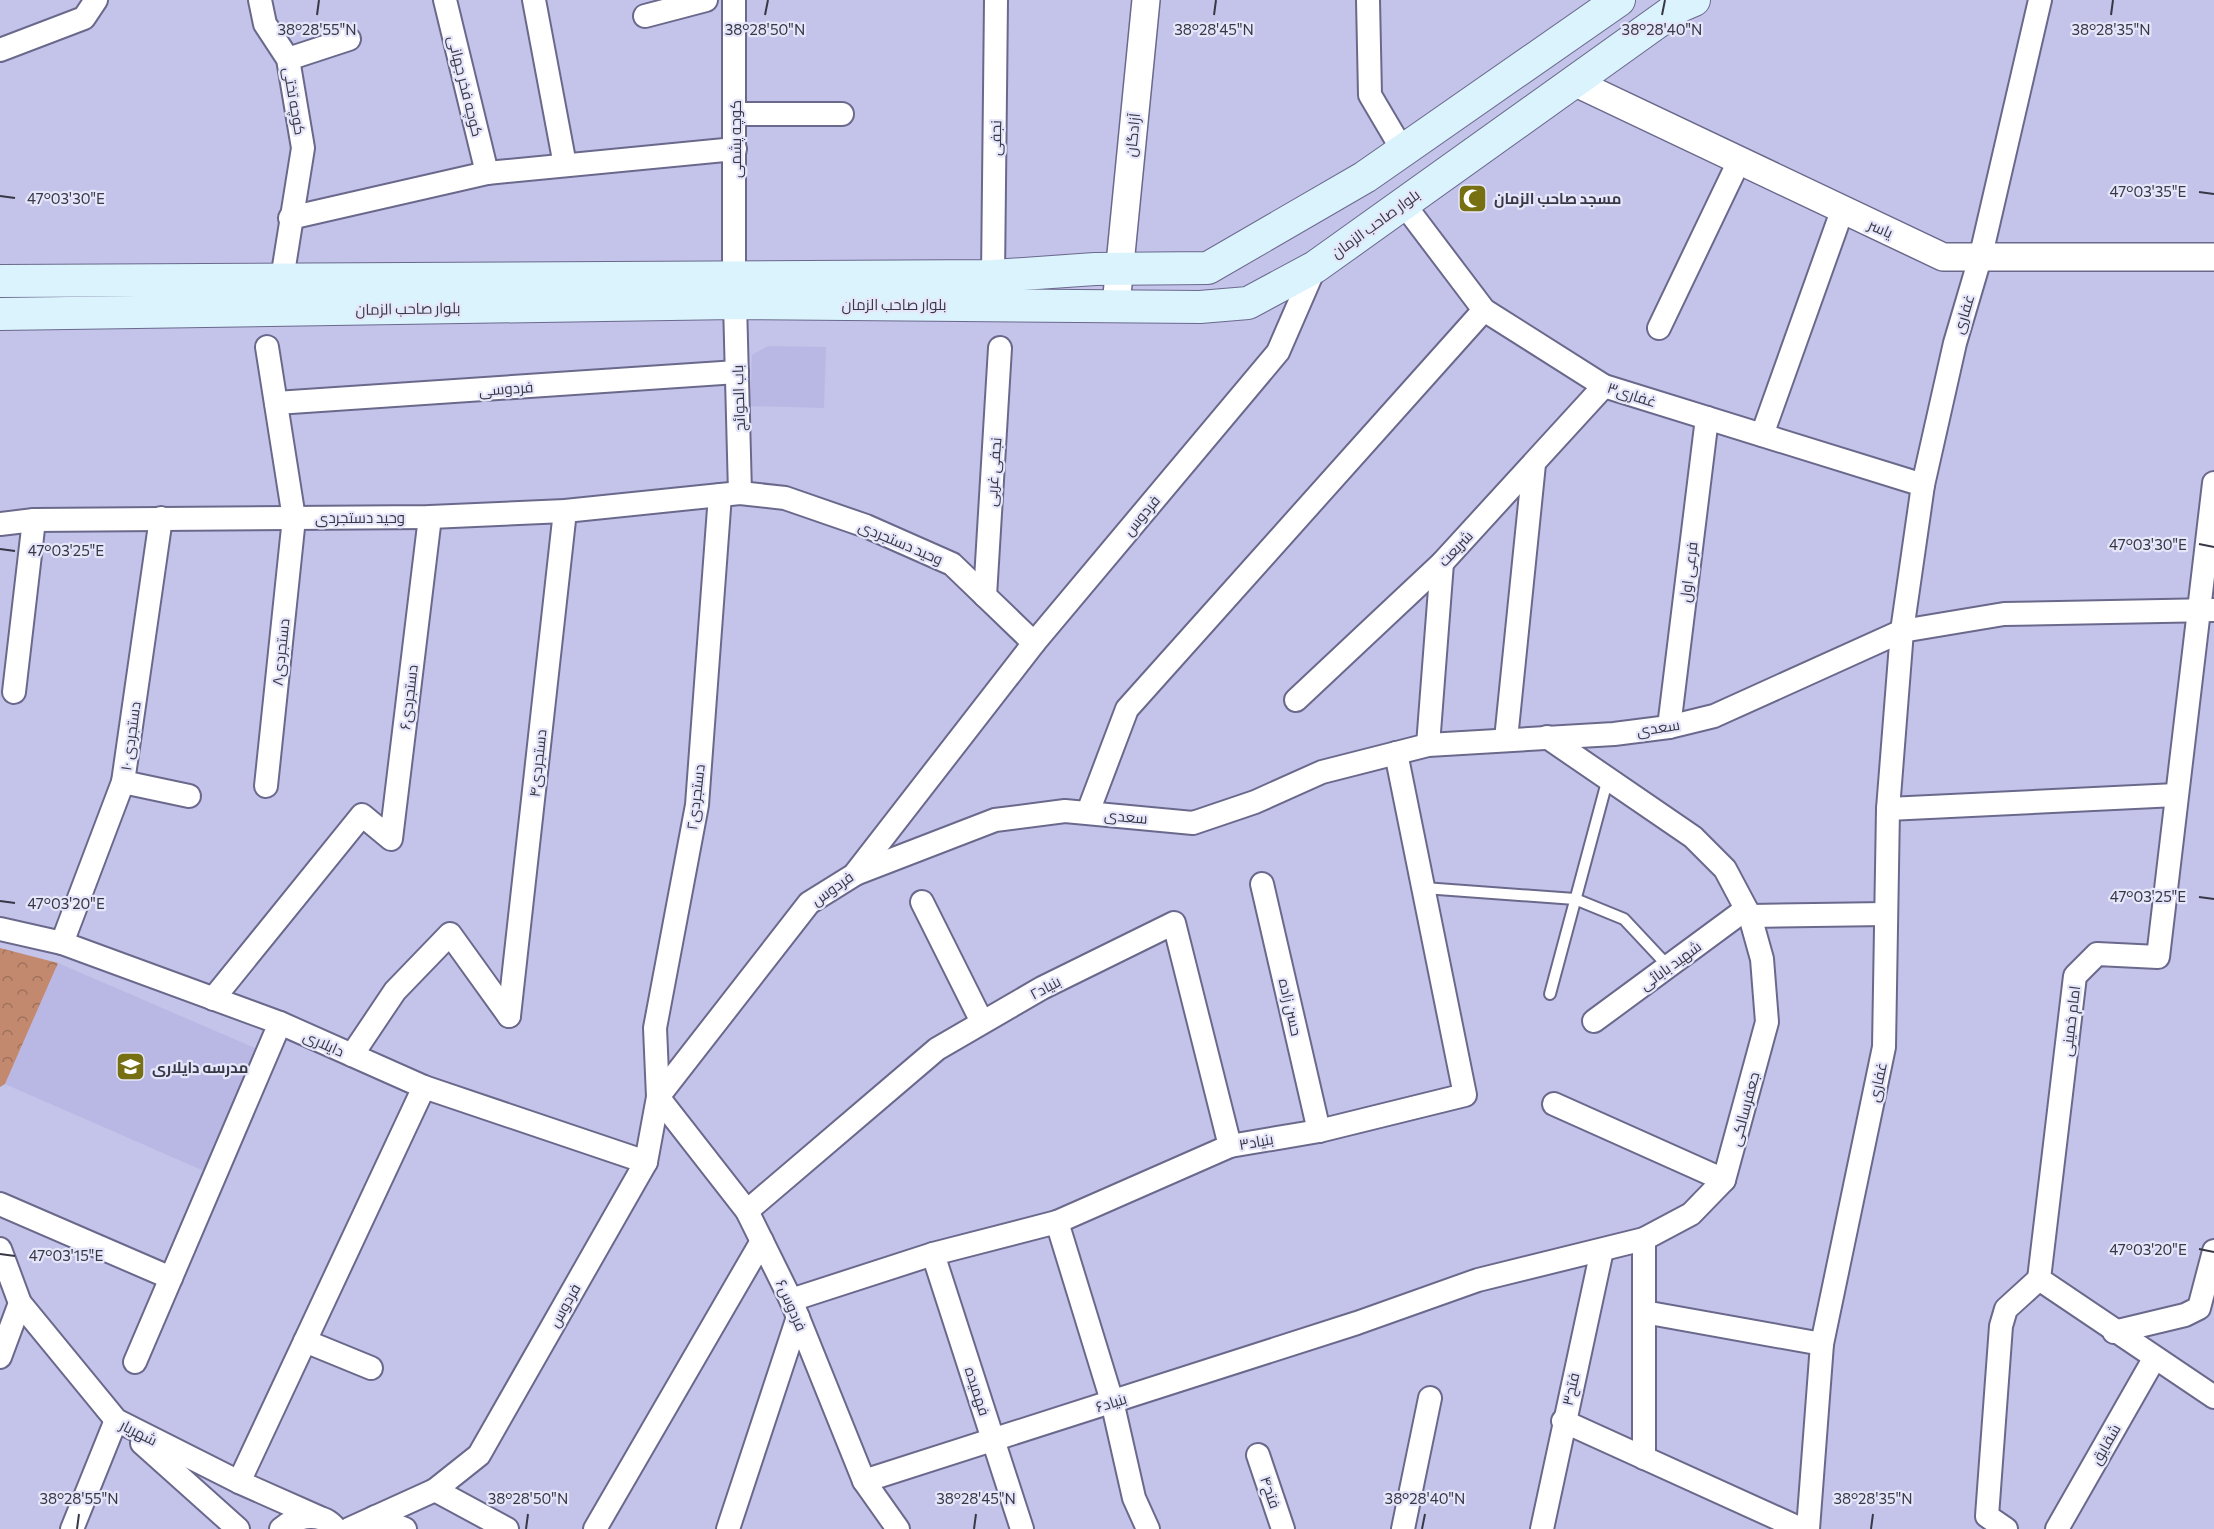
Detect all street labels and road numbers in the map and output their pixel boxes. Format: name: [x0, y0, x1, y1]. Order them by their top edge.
street label: کوچه فخر جهانی: [443, 34, 487, 139]
street label: کوچه تختی: [278, 66, 310, 137]
street label: کوچه پشمی: [726, 100, 746, 178]
street label: آزادگان: [1121, 112, 1145, 158]
street label: نجفی: [986, 120, 1006, 156]
street label: بلوار صاحب الزمان: [1327, 185, 1424, 263]
street label: یاسر: [1865, 214, 1896, 242]
street label: غفاری: [1949, 292, 1979, 336]
street label: بلوار صاحب الزمان: [841, 295, 947, 315]
street label: بلوار صاحب الزمان: [355, 298, 461, 320]
street label: باب الحوائج: [728, 364, 751, 432]
street label: فردوسی: [478, 377, 534, 401]
street label: غفاری۳: [1605, 378, 1659, 412]
street label: نجفی غربی: [982, 437, 1006, 507]
street label: فردوس: [1119, 491, 1165, 540]
street label: وحید دستجردی: [315, 508, 405, 528]
street label: وحید دستجردی: [855, 516, 946, 570]
street label: شریعت: [1434, 526, 1477, 570]
street label: فرعی اول: [1675, 541, 1703, 604]
street label: دستجردی۸: [268, 617, 294, 687]
street label: دستجردی۶: [395, 663, 423, 731]
street label: دستجردی ۱۰: [116, 700, 146, 772]
street label: سعدی: [1635, 715, 1681, 741]
street label: دستجردی۴: [524, 728, 552, 798]
street label: دستجردی۲: [682, 763, 710, 831]
street label: سعدی: [1103, 805, 1148, 829]
street label: فردوس: [808, 867, 858, 911]
street label: شهید بابائی: [1636, 937, 1705, 995]
street label: بنیاد۲: [1026, 971, 1064, 1003]
street label: حسن زاده: [1274, 977, 1306, 1038]
street label: امام خمینی: [2057, 985, 2085, 1058]
street label: دایلاری: [300, 1026, 347, 1062]
street label: غفاری: [1864, 1060, 1892, 1104]
street label: جعفرسالکی: [1725, 1070, 1764, 1149]
street label: بنیاد۳: [1237, 1129, 1275, 1153]
street label: فردوس۶: [771, 1277, 811, 1334]
street label: فردوس: [544, 1280, 585, 1331]
street label: فهمیده: [960, 1364, 994, 1418]
street label: فتح۳: [1558, 1371, 1585, 1408]
street label: بنیاد۶: [1093, 1389, 1129, 1415]
street label: شهریار: [116, 1415, 161, 1451]
street label: شقایق: [2086, 1421, 2125, 1468]
street label: فتح۴: [1254, 1474, 1285, 1511]

